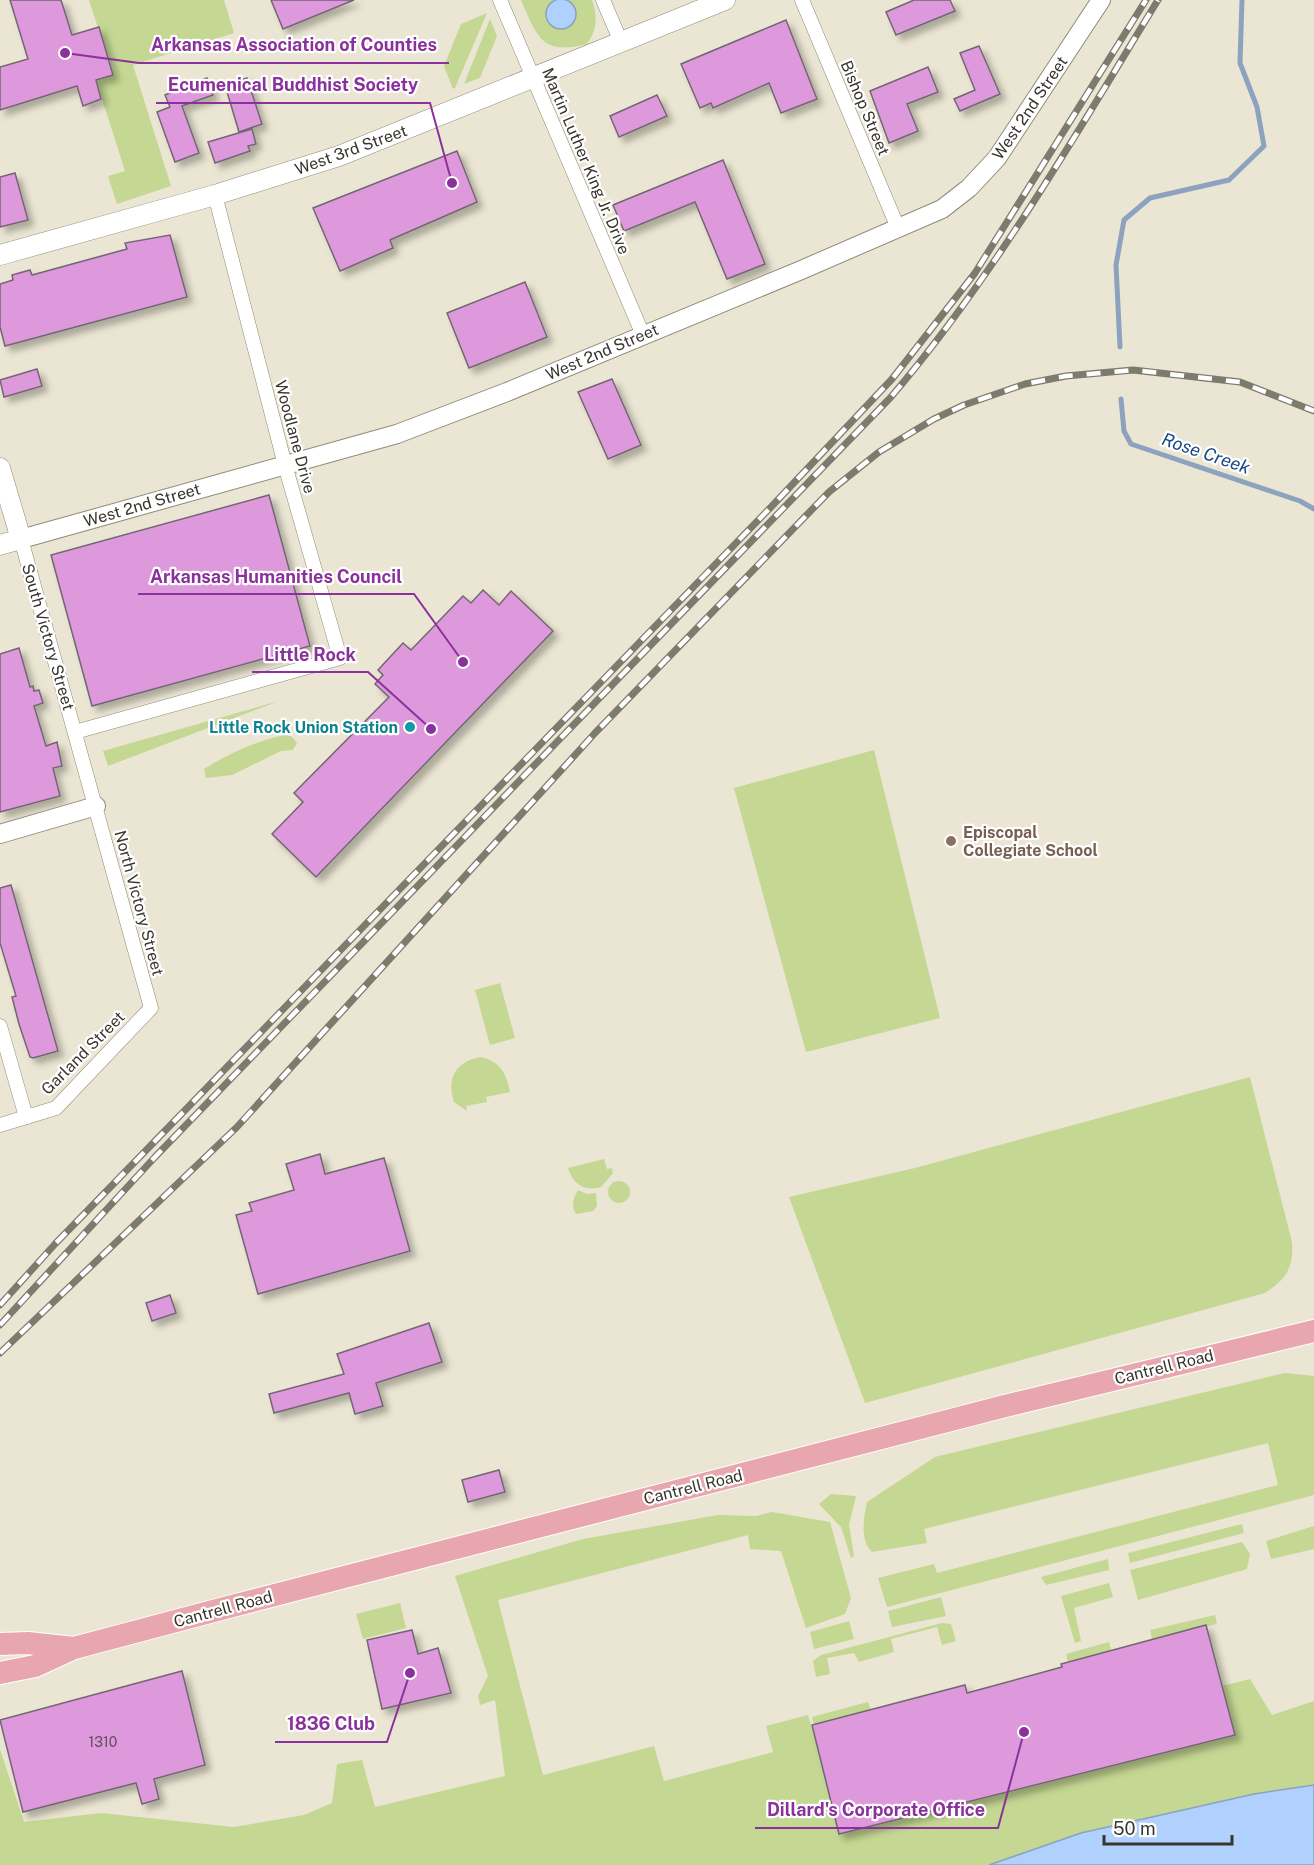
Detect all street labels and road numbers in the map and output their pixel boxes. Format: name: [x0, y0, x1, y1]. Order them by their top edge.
street label: West 2nd Street: [988, 53, 1072, 163]
street label: Bishop Street: [837, 58, 893, 158]
street label: Martin Luther King Jr. Drive: [538, 65, 634, 257]
street label: West 3rd Street: [292, 121, 410, 179]
street label: West 2nd Street: [543, 320, 661, 384]
street label: Woodlane Drive: [271, 378, 319, 496]
street label: West 2nd Street: [81, 479, 203, 531]
street label: South Victory Street: [18, 561, 78, 713]
street label: North Victory Street: [110, 828, 168, 978]
street label: Garland Street: [37, 1007, 129, 1099]
street label: Cantrell Road: [1113, 1346, 1215, 1388]
street label: Cantrell Road: [642, 1466, 744, 1508]
street label: Cantrell Road: [172, 1587, 274, 1631]

